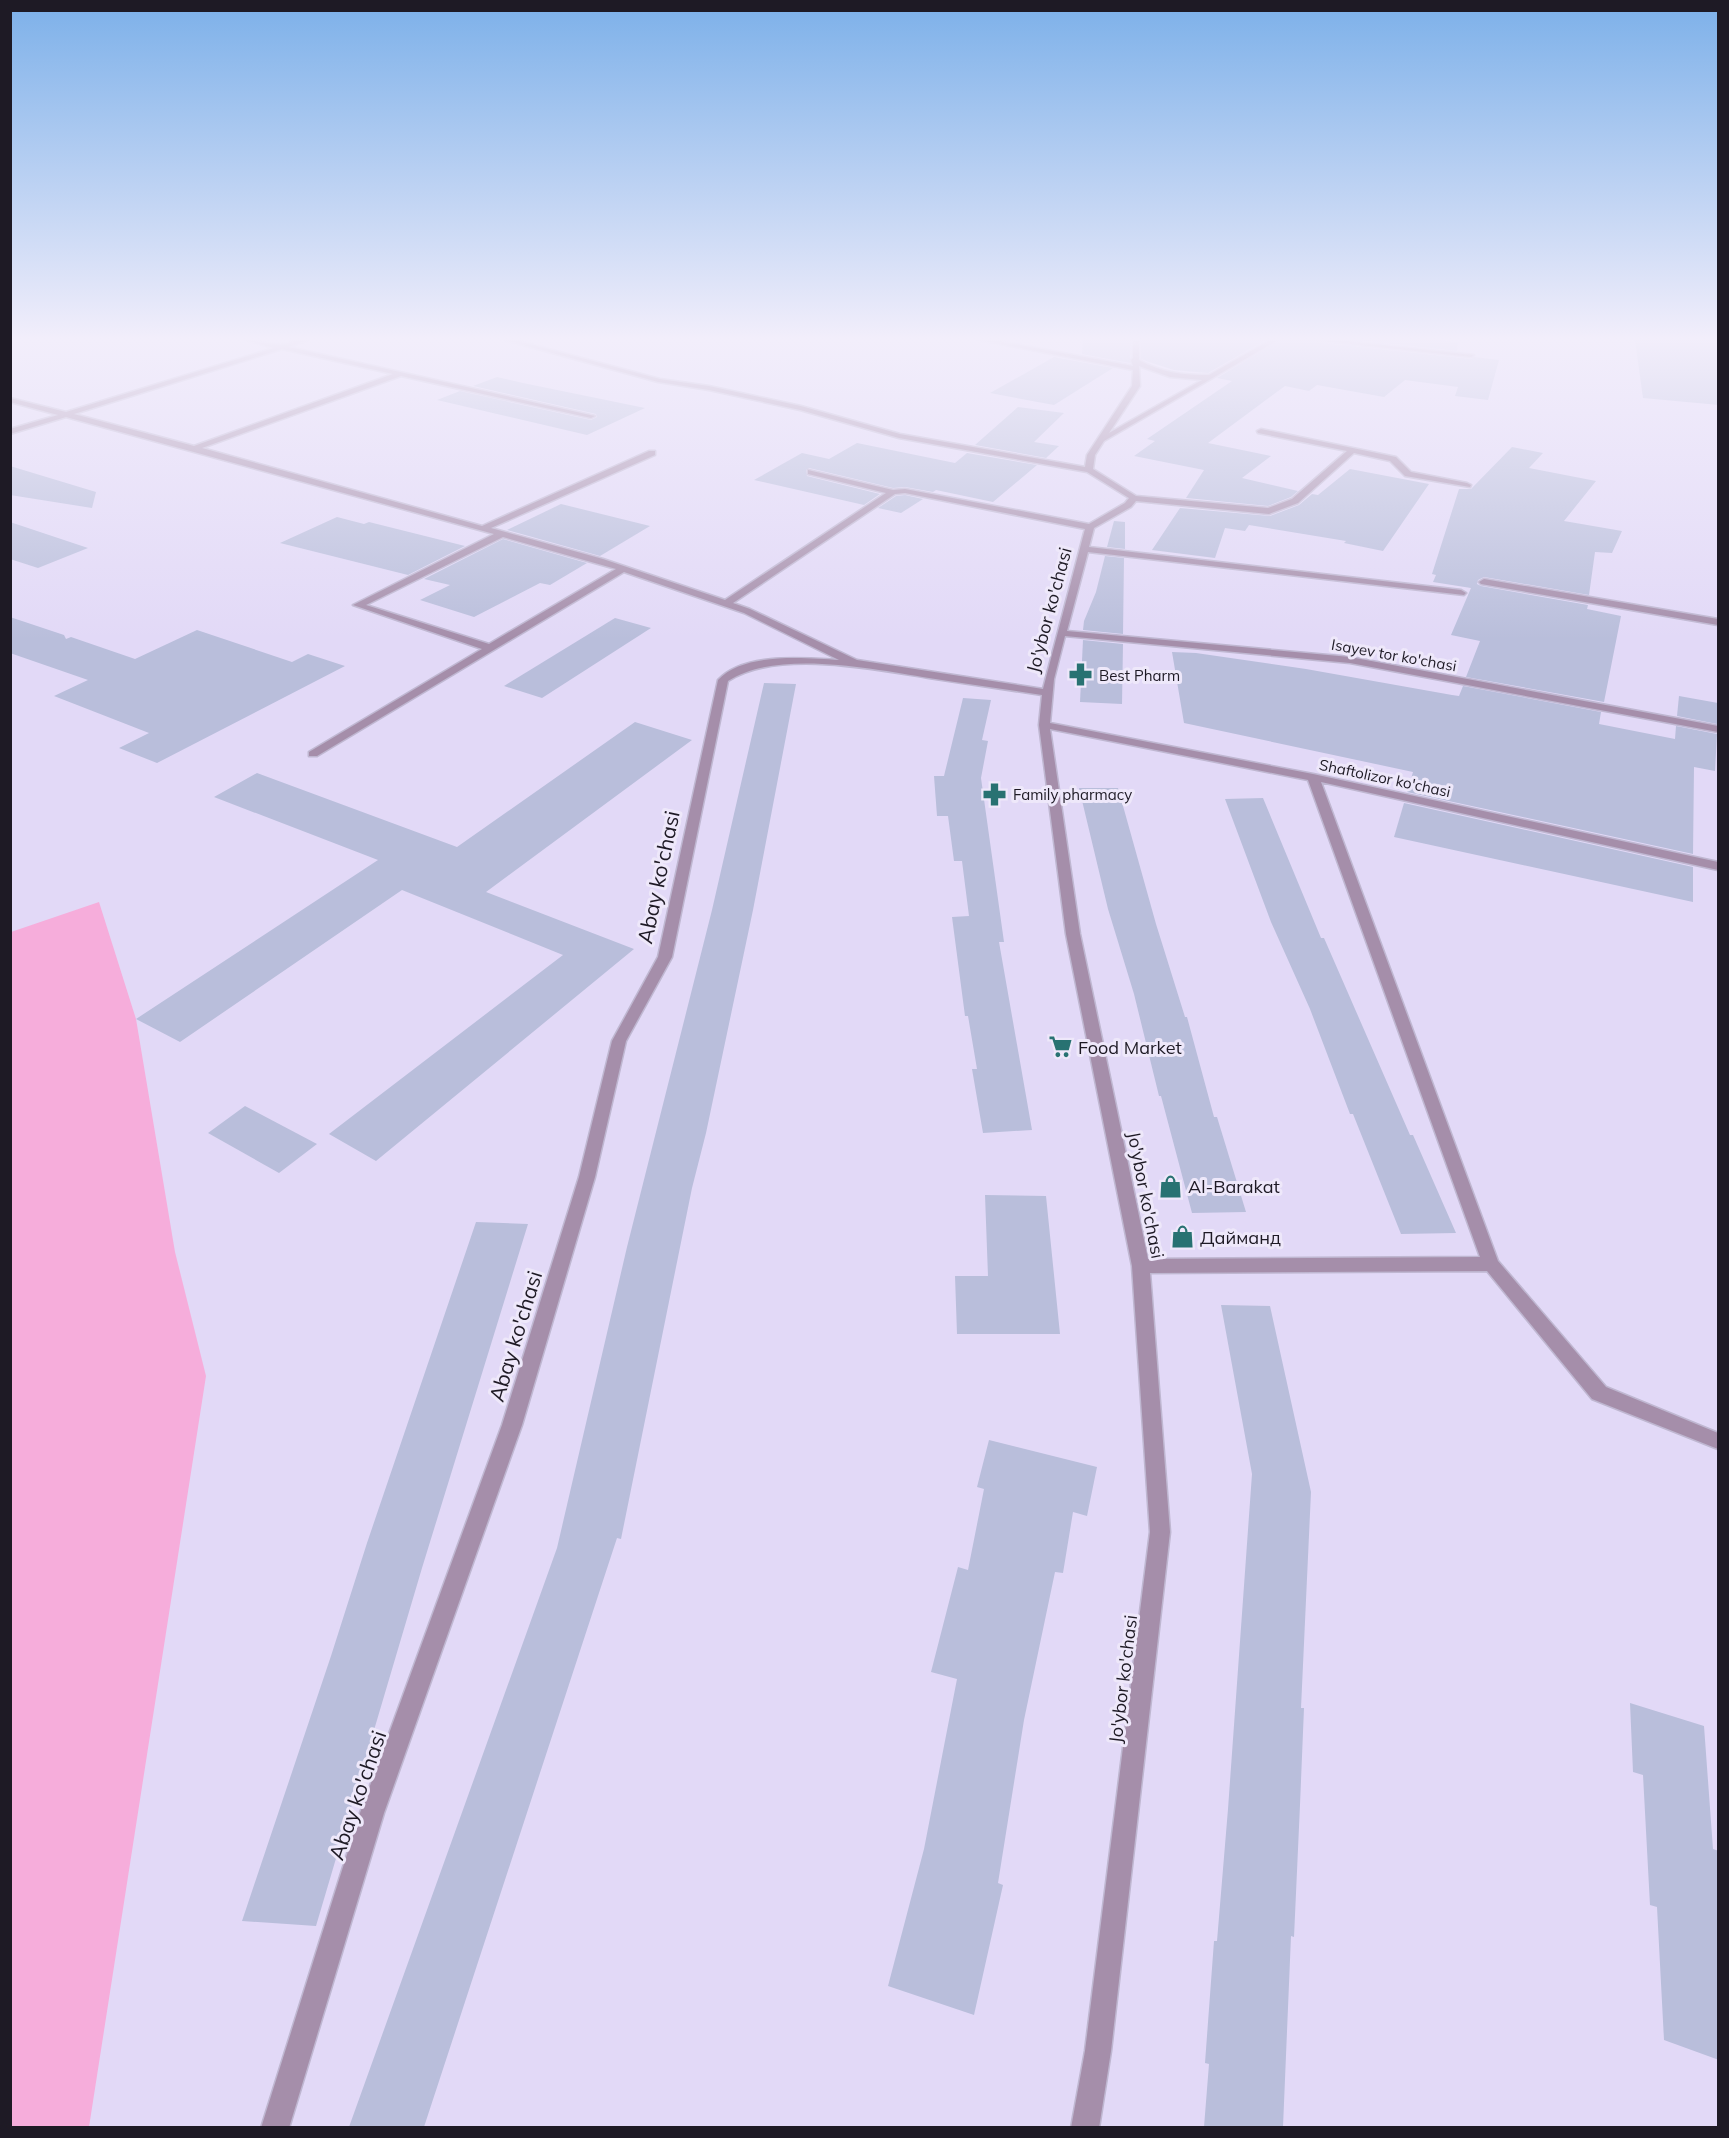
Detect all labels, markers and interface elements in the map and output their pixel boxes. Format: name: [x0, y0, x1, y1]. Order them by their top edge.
street label: Jo'ybor ko'chasi: [1021, 545, 1077, 675]
street label: Isayev tor ko'chasi: [1330, 635, 1458, 675]
pharmacy icon: Best Pharm: [1068, 662, 1094, 688]
place label: Best Pharm: [1099, 666, 1180, 685]
street label: Shaftolizor ko'chasi: [1318, 755, 1452, 801]
pharmacy icon: Family pharmacy: [982, 781, 1008, 807]
place label: Family pharmacy: [1013, 785, 1132, 804]
street label: Abay ko'chasi: [631, 808, 685, 946]
supermarket icon: Food Market: [1047, 1034, 1073, 1060]
place label: Food Market: [1078, 1036, 1182, 1059]
street label: Jo'ybor ko'chasi: [1122, 1130, 1170, 1260]
shop icon: Al-Barakat: [1157, 1173, 1183, 1199]
place label: Al-Barakat: [1188, 1175, 1280, 1198]
shop icon: Дайманд: [1169, 1224, 1195, 1250]
place label: Дайманд: [1200, 1226, 1281, 1249]
street label: Abay ko'chasi: [483, 1268, 547, 1404]
street label: Jo'ybor ko'chasi: [1104, 1614, 1142, 1744]
street label: Abay ko'chasi: [323, 1727, 391, 1863]

